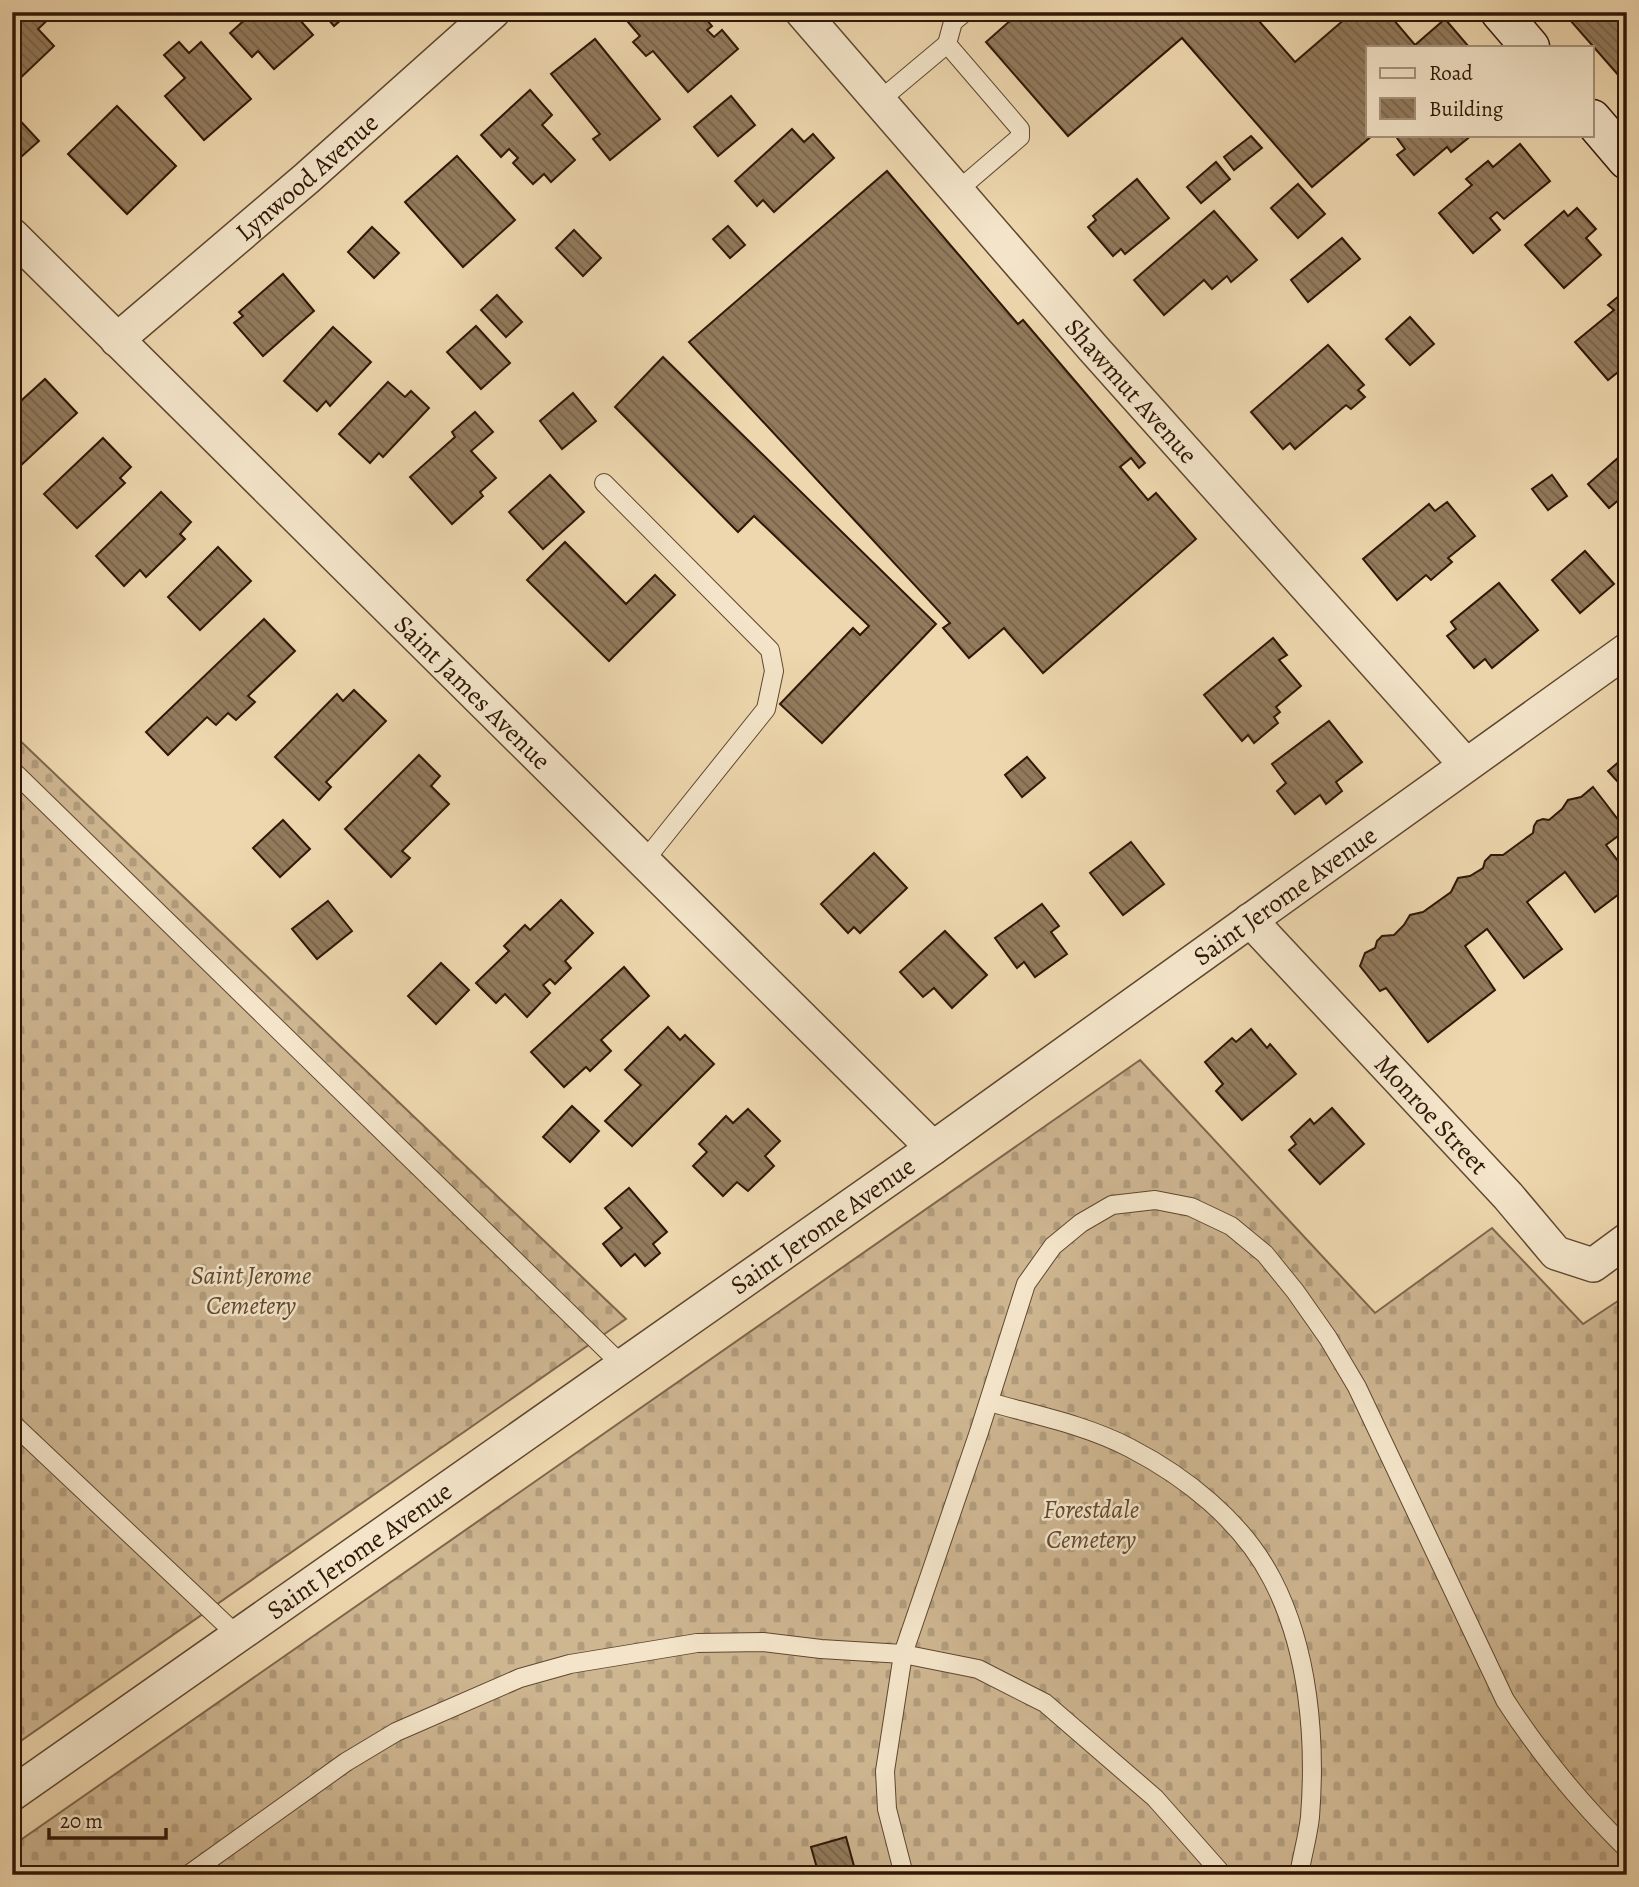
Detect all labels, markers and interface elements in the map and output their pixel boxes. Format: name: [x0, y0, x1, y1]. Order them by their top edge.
legend: [1366, 46, 1594, 136]
text: Road: [1429, 59, 1473, 87]
text: Building: [1429, 95, 1504, 123]
street label: Lynwood Avenue: [228, 106, 386, 249]
street label: Shawmut Avenue: [1057, 311, 1205, 472]
street label: Saint James Avenue: [386, 607, 558, 778]
street label: Saint Jerome Avenue: [1186, 818, 1384, 974]
street label: Monroe Street: [1367, 1047, 1496, 1182]
street label: Saint Jerome Avenue: [723, 1149, 922, 1303]
park label: Saint Jerome Cemetery: [191, 1258, 311, 1323]
street label: Saint Jerome Avenue: [260, 1474, 459, 1628]
park label: Forestdale Cemetery: [1043, 1492, 1139, 1557]
scale bar: [49, 1796, 166, 1840]
text: 20 m: [60, 1807, 103, 1835]

